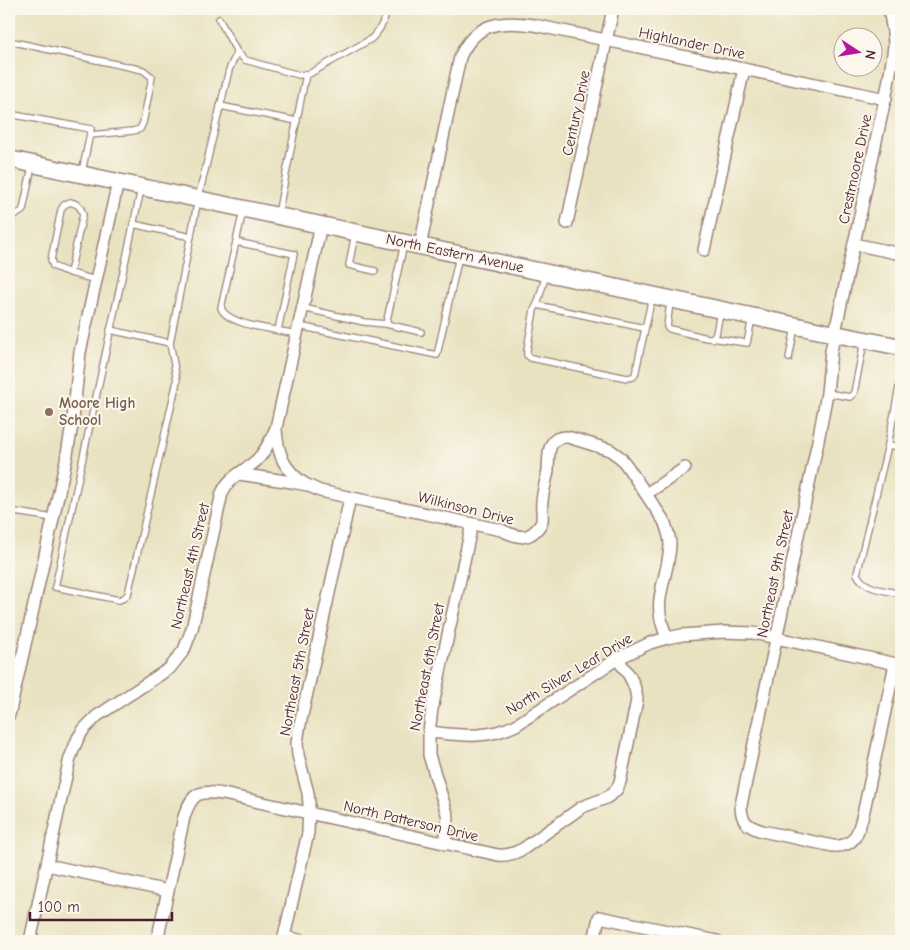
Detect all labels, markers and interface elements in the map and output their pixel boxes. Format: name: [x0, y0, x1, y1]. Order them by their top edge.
street label: Highlander Drive: [637, 23, 747, 63]
north arrow: [832, 28, 882, 78]
text: N: [861, 48, 879, 61]
street label: Century Drive: [558, 68, 594, 157]
street label: Crestmoore Drive: [835, 112, 876, 225]
street label: North Eastern Avenue: [384, 230, 526, 277]
place label: Moore High School: [59, 394, 135, 429]
marker: Moore High School: [43, 406, 55, 418]
street label: Wilkinson Drive: [416, 487, 516, 529]
street label: Northeast 4th Street: [167, 500, 213, 631]
street label: Northeast 9th Street: [753, 508, 797, 639]
street label: Northeast 6th Street: [406, 601, 448, 732]
street label: Northeast 5th Street: [276, 606, 318, 737]
street label: North Silver Leaf Drive: [502, 629, 636, 719]
street label: North Patterson Drive: [342, 797, 481, 845]
scale bar: [30, 890, 172, 922]
text: 100 m: [38, 898, 80, 916]

